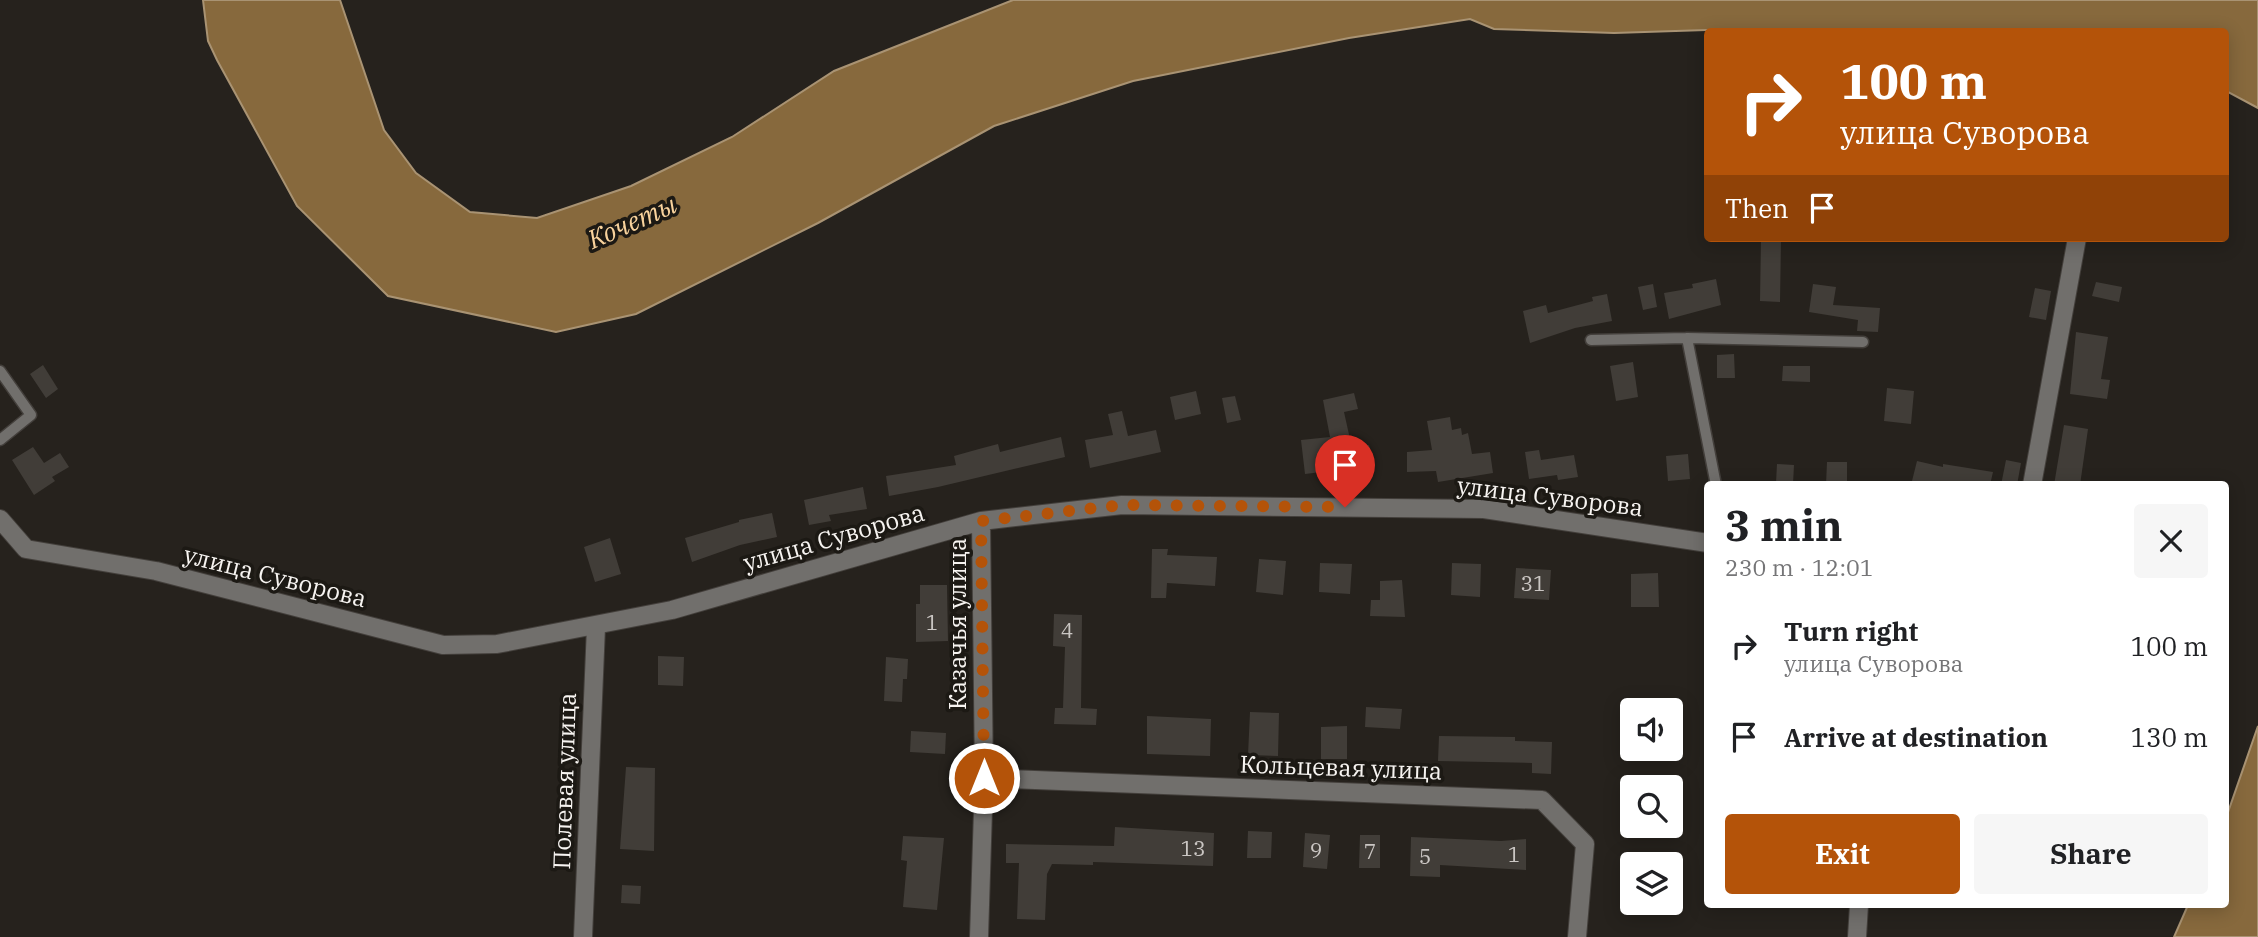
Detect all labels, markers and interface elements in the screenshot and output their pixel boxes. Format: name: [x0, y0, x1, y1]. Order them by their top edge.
text: 100 m: [1840, 49, 1987, 112]
icon: right: [1725, 56, 1816, 147]
text: улица Суворова: [1840, 111, 2090, 153]
water label: Кочеты: [581, 186, 682, 256]
icon: arrive: [1803, 189, 1841, 227]
text: Then: [1725, 191, 1789, 225]
pin: [1315, 435, 1375, 507]
icon: arrive: [1326, 446, 1364, 484]
street label: улица Суворова: [1455, 469, 1645, 523]
street label: улица Суворова: [739, 496, 928, 578]
text: 3 min: [1725, 498, 1843, 553]
button: close: [2134, 504, 2208, 578]
street label: улица Суворова: [181, 538, 370, 614]
street label: Казачья улица: [941, 538, 973, 710]
text: 230 m · 12:01: [1725, 552, 1874, 582]
house number: 31: [1520, 569, 1546, 597]
house number: 1: [926, 608, 938, 636]
text: Turn right: [1784, 614, 1918, 648]
house number: 4: [1061, 616, 1073, 644]
icon: right: [1725, 627, 1763, 665]
text: 100 m: [2130, 629, 2208, 663]
text: улица Суворова: [1784, 648, 1963, 678]
street label: Полевая улица: [545, 692, 583, 870]
map controls: [1620, 698, 1683, 915]
button: sound: [1620, 698, 1683, 761]
icon: arrive: [1725, 718, 1763, 756]
text: Arrive at destination: [1784, 720, 2048, 754]
text: 130 m: [2130, 720, 2208, 754]
position arrow: [947, 741, 1021, 815]
street label: Кольцевая улица: [1239, 747, 1443, 787]
button: search: [1620, 775, 1683, 838]
button: Exit: [1725, 814, 1960, 894]
button: Share: [1974, 814, 2208, 894]
house number: 13: [1180, 834, 1206, 862]
house number: 9: [1310, 836, 1322, 864]
house number: 7: [1364, 837, 1376, 865]
house number: 1: [1508, 840, 1520, 868]
house number: 5: [1419, 842, 1431, 870]
button: layers: [1620, 852, 1683, 915]

